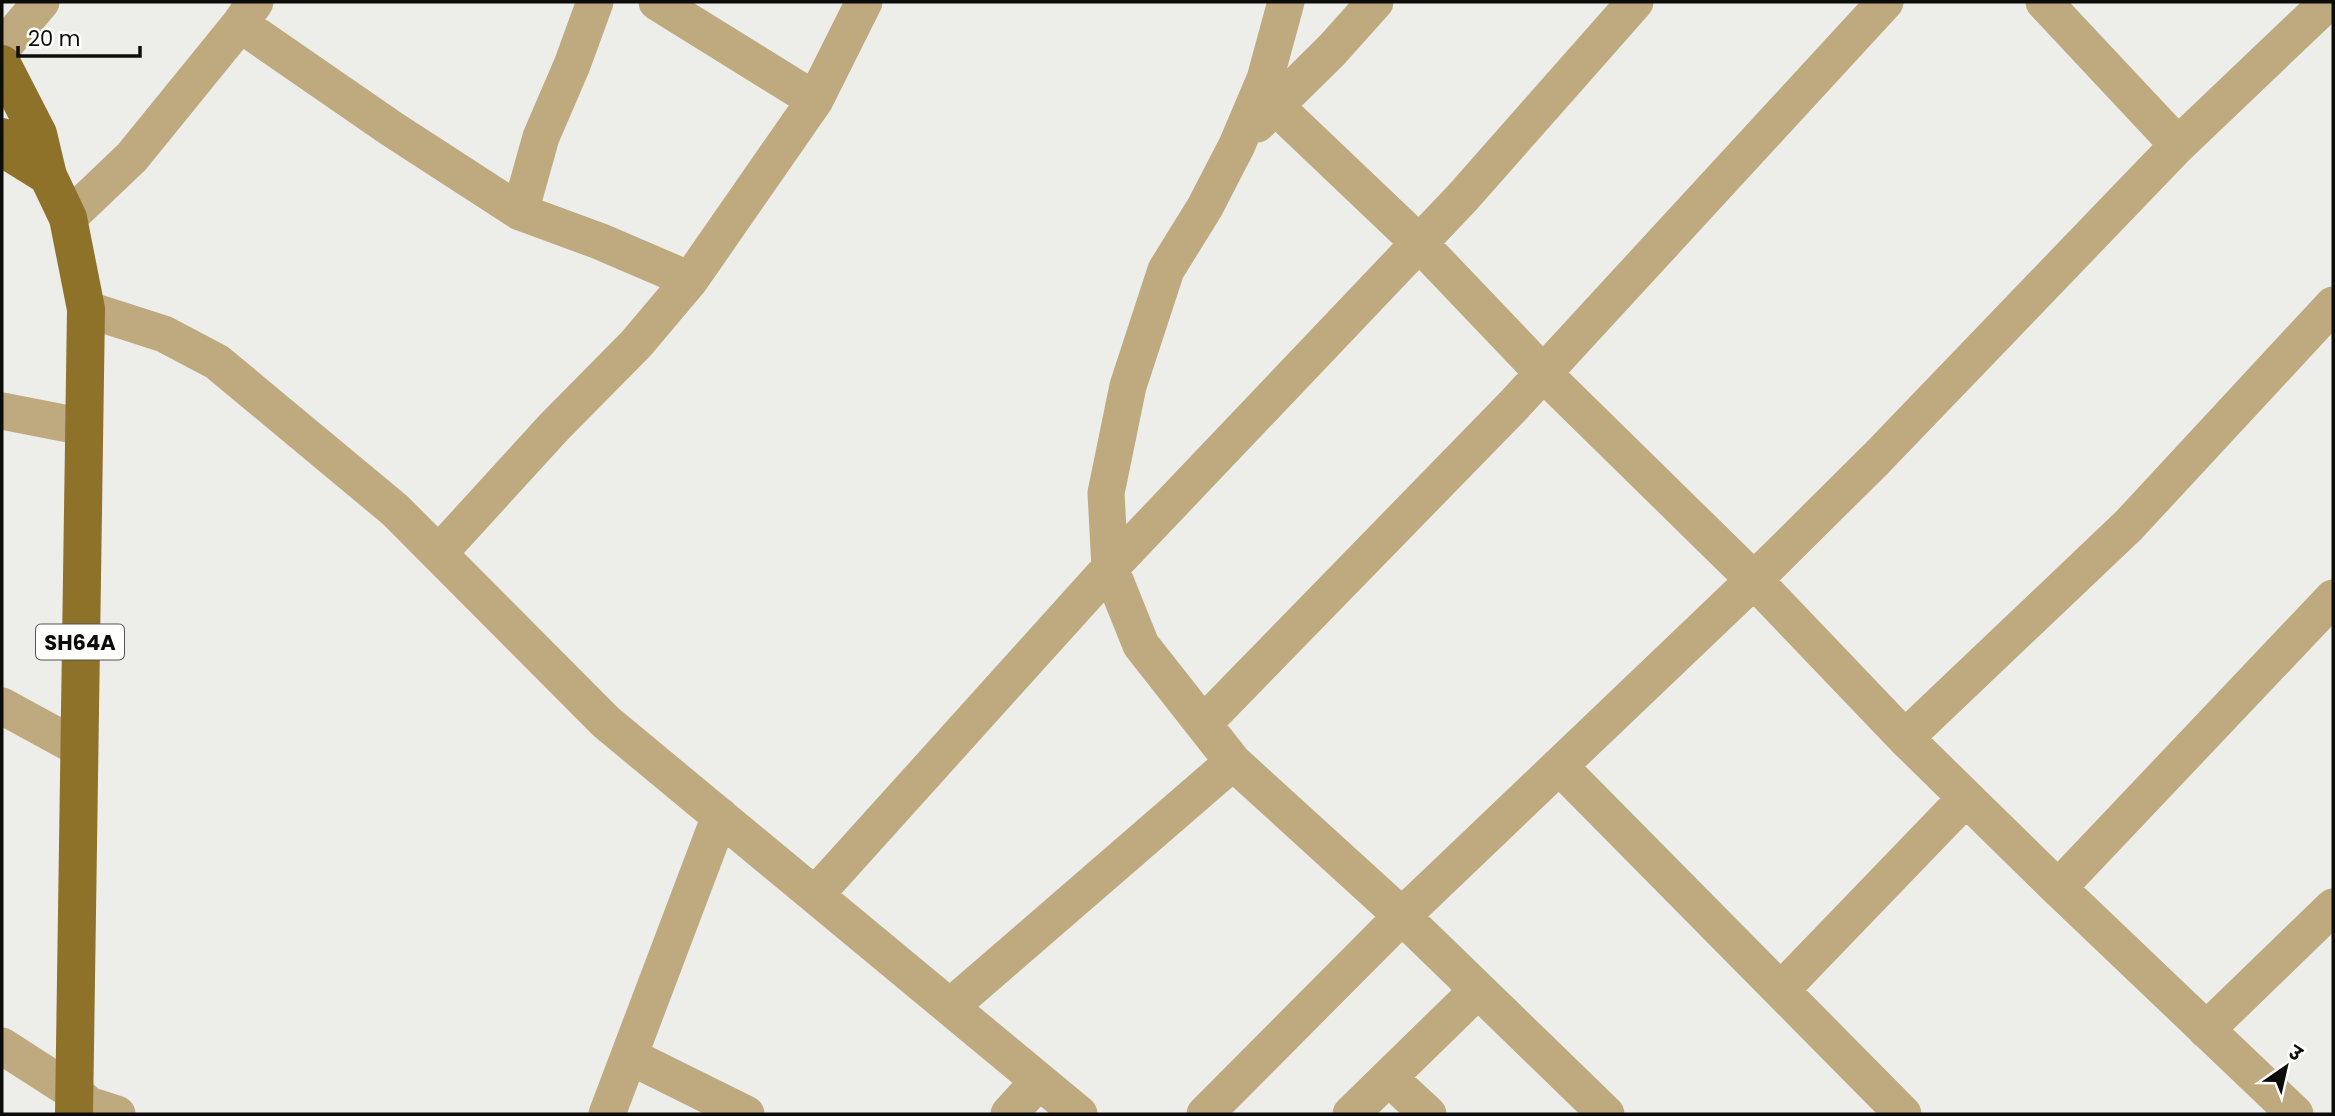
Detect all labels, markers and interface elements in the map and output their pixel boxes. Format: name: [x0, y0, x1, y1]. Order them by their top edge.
scale bar: [18, 14, 140, 58]
text: 20 m: [28, 24, 81, 53]
road number: SH64A: [36, 624, 124, 660]
north arrow: [2251, 1032, 2321, 1102]
text: उ: [2282, 1039, 2308, 1068]

